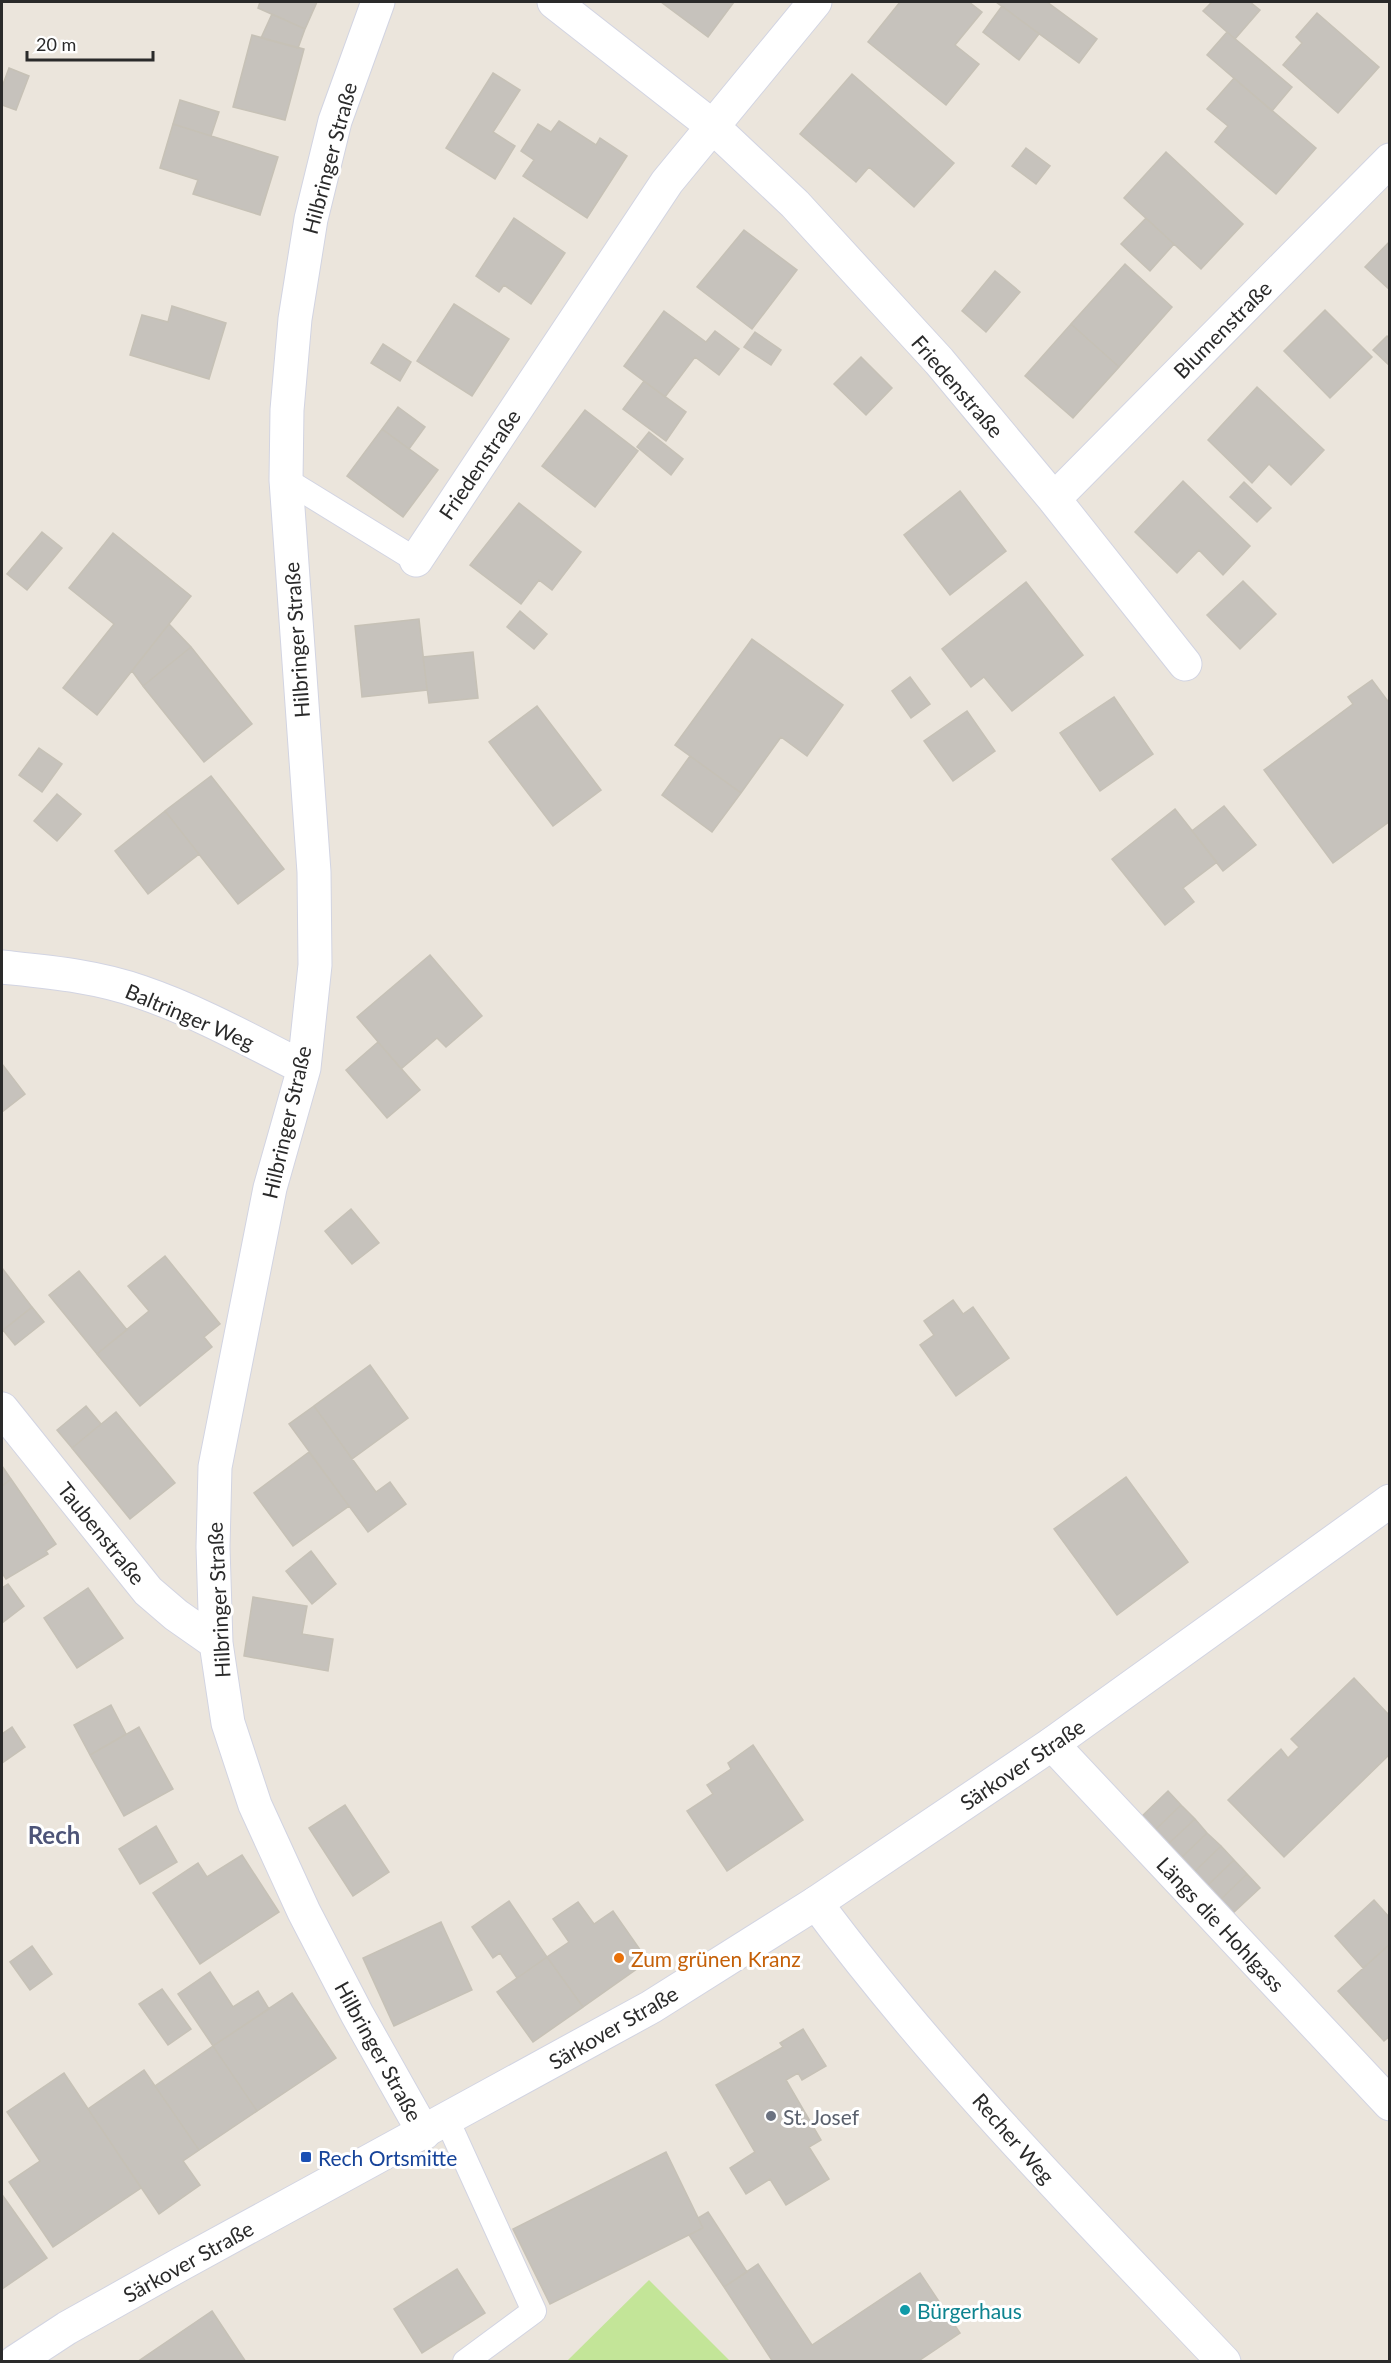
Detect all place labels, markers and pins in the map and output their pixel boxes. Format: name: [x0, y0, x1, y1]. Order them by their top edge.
place label: Zum grünen Kranz: [631, 1946, 801, 1971]
marker: Zum grünen Kranz: [612, 1951, 626, 1965]
place label: St. Josef: [783, 2104, 860, 2129]
marker: St. Josef: [764, 2109, 778, 2123]
place label: Rech Ortsmitte: [318, 2145, 457, 2170]
marker: Rech Ortsmitte: [299, 2150, 313, 2164]
place label: Bürgerhaus: [917, 2298, 1022, 2323]
marker: Bürgerhaus: [898, 2303, 912, 2317]

